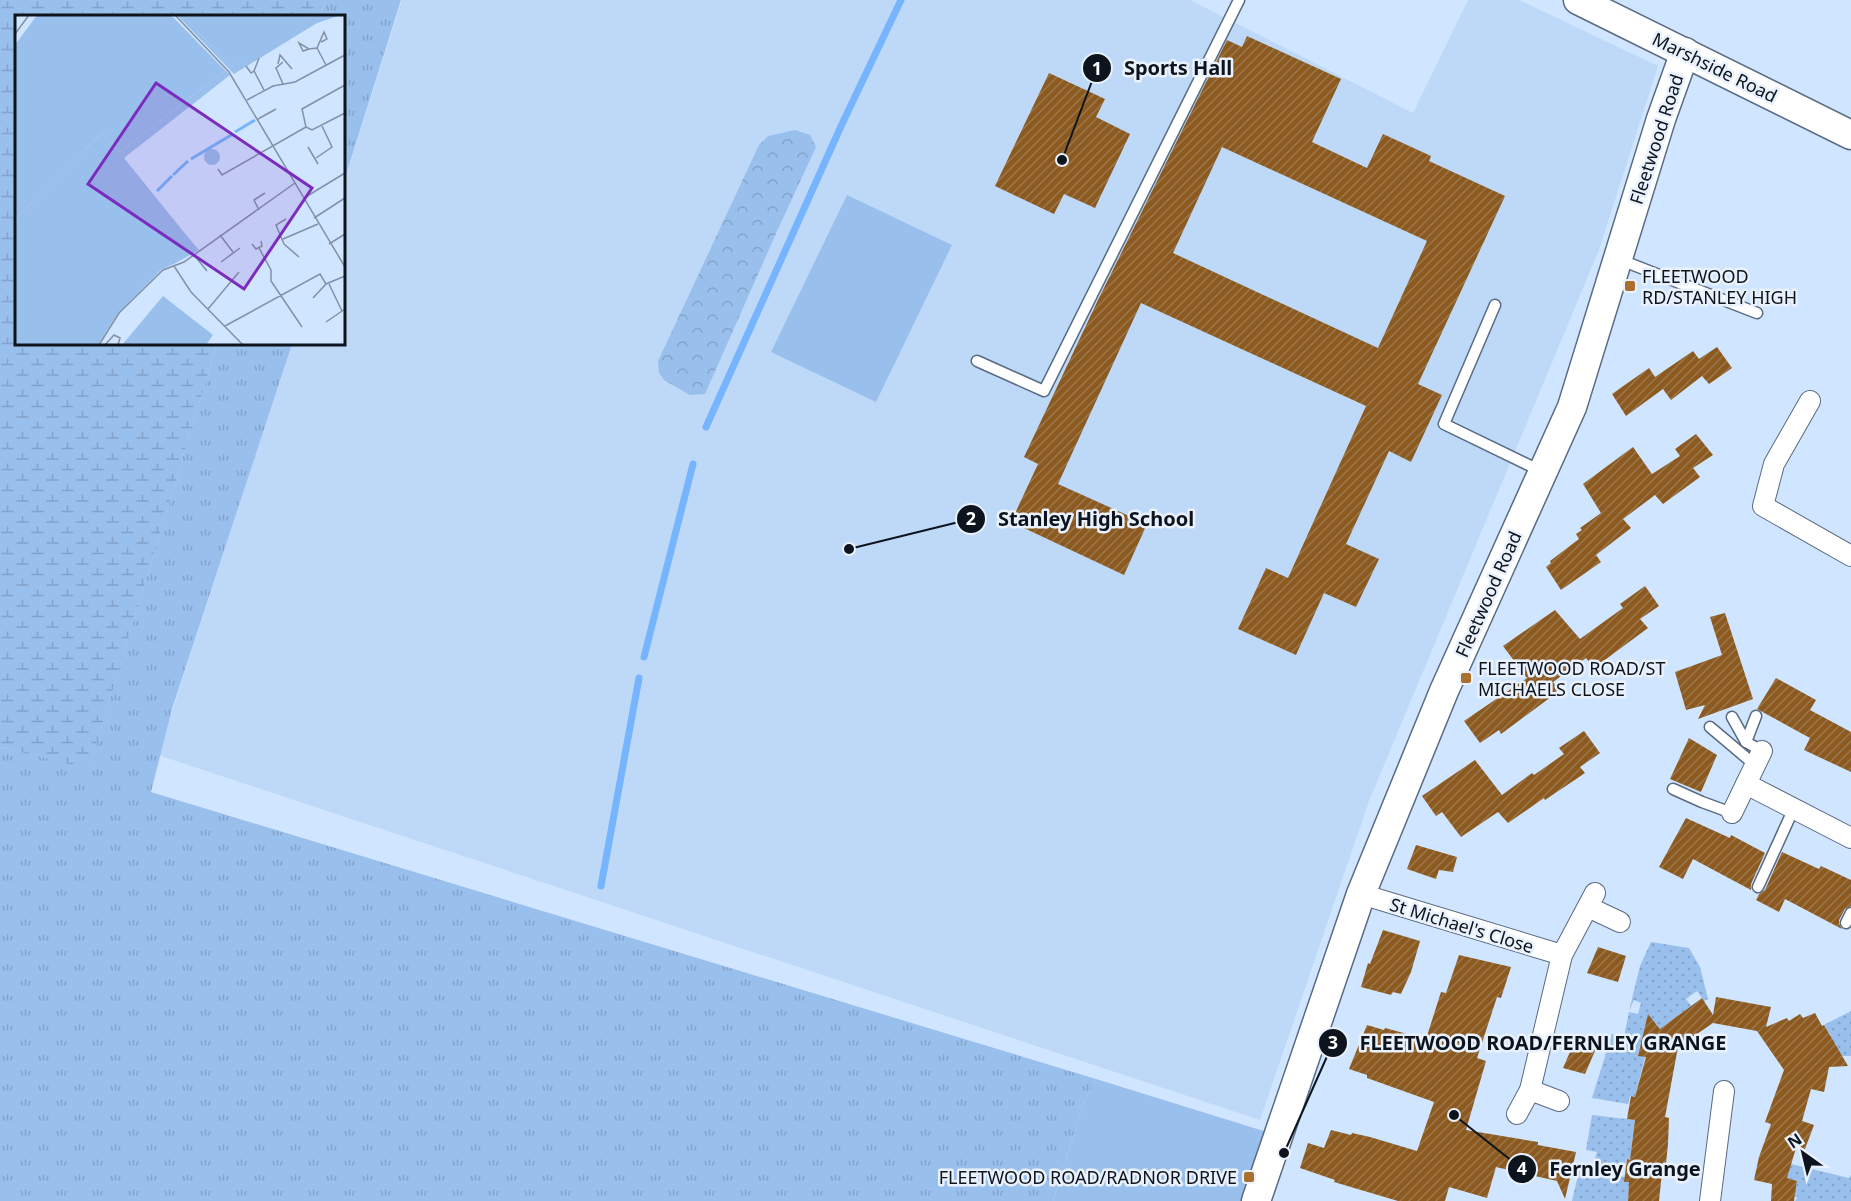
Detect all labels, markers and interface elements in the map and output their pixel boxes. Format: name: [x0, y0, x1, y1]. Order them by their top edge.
inset map: [15, 15, 345, 345]
street label: Marshside Road: [1649, 26, 1781, 108]
callout: Sports Hall: [1082, 49, 1244, 87]
text: Sports Hall: [1124, 54, 1232, 81]
text: 1: [1092, 56, 1102, 80]
street label: Fleetwood Road: [1624, 71, 1688, 207]
place label: FLEETWOOD RD/STANLEY HIGH: [1642, 264, 1797, 309]
marker: FLEETWOOD RD/STANLEY HIGH: [1623, 279, 1637, 293]
callout: Stanley High School: [956, 500, 1207, 538]
text: Stanley High School: [998, 505, 1194, 532]
text: 2: [966, 506, 976, 530]
street label: Fleetwood Road: [1449, 527, 1527, 661]
place label: FLEETWOOD ROAD/ST MICHAELS CLOSE: [1478, 656, 1665, 701]
marker: FLEETWOOD ROAD/ST MICHAELS CLOSE: [1459, 671, 1473, 685]
street label: St Michael's Close: [1387, 892, 1537, 958]
callout: FLEETWOOD ROAD/FERNLEY GRANGE: [1318, 1024, 1739, 1062]
text: FLEETWOOD ROAD/FERNLEY GRANGE: [1359, 1029, 1727, 1056]
text: 3: [1328, 1030, 1338, 1054]
north arrow: [1773, 1123, 1833, 1183]
text: N: [1783, 1128, 1806, 1153]
callout: Fernley Grange: [1507, 1150, 1713, 1188]
text: Fernley Grange: [1549, 1155, 1701, 1182]
text: 4: [1517, 1156, 1527, 1180]
place label: FLEETWOOD ROAD/RADNOR DRIVE: [939, 1165, 1237, 1189]
marker: FLEETWOOD ROAD/RADNOR DRIVE: [1242, 1170, 1256, 1184]

